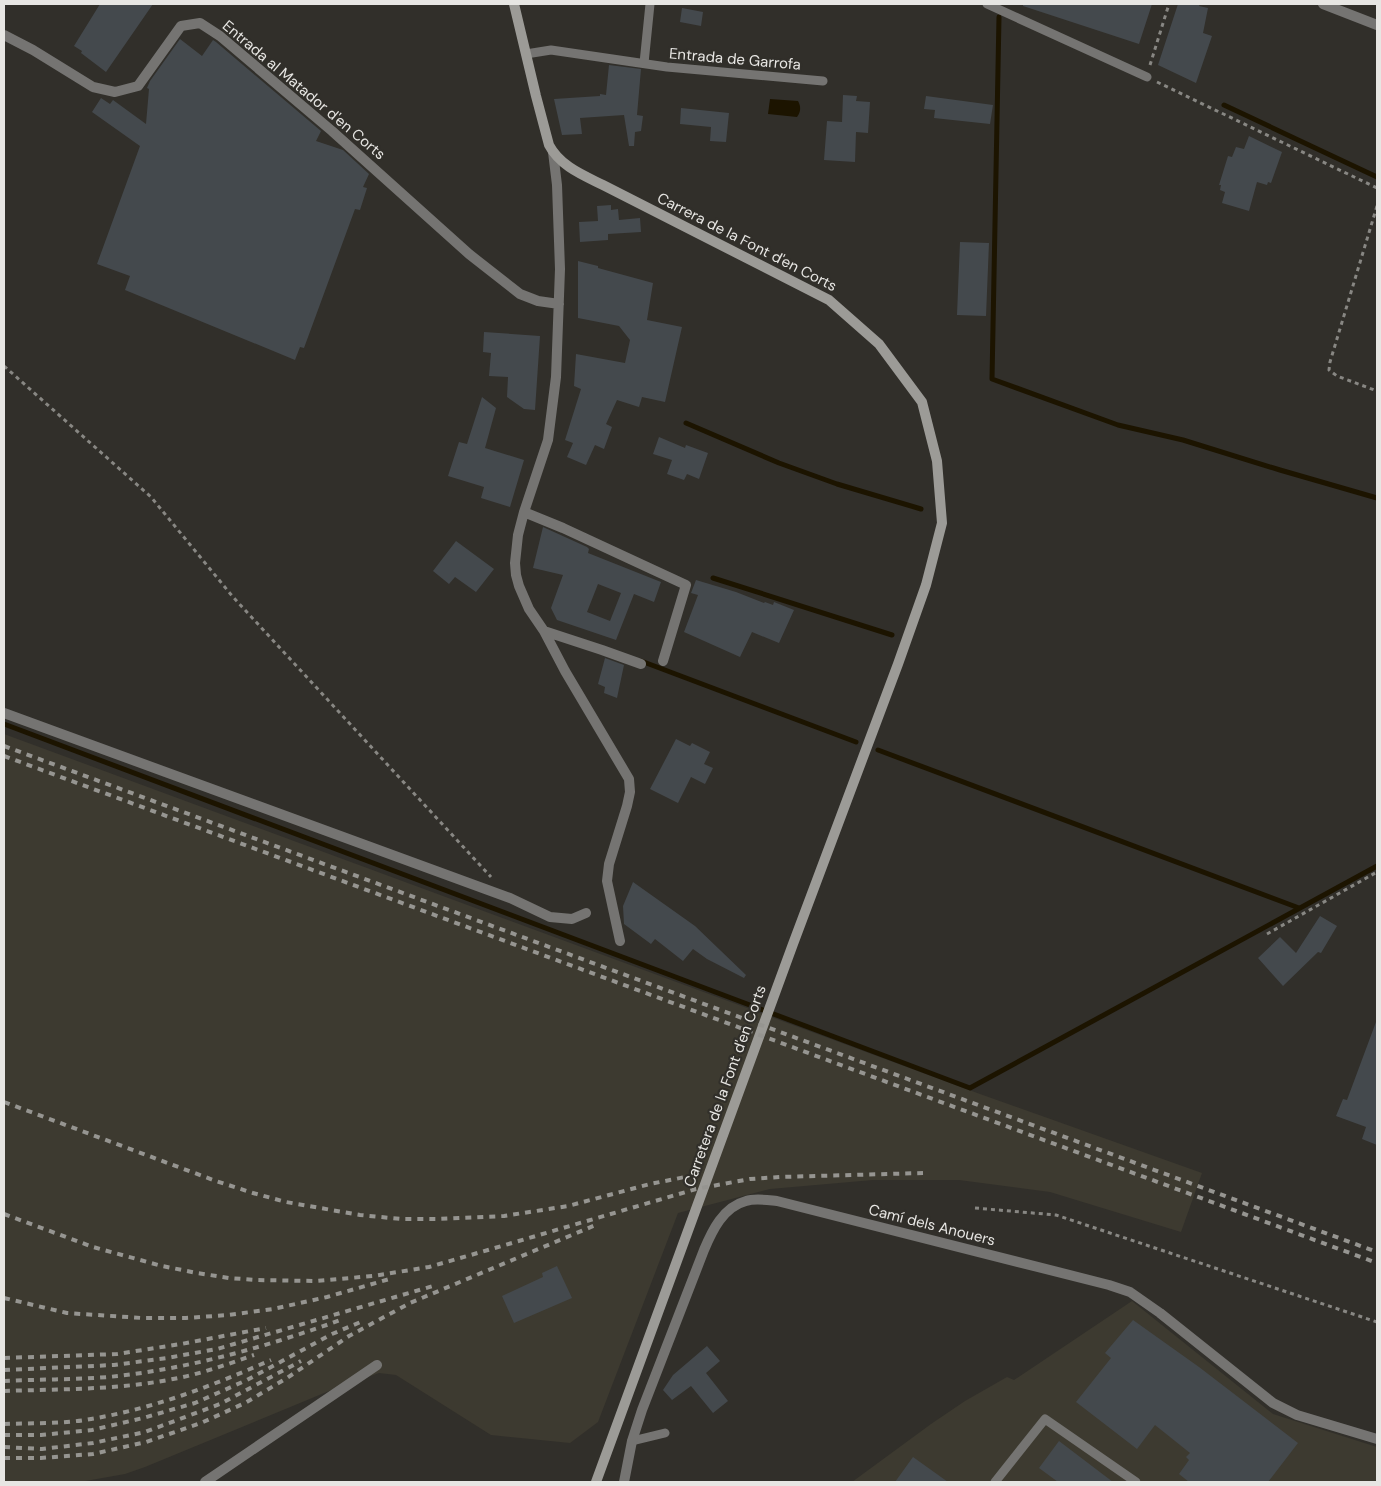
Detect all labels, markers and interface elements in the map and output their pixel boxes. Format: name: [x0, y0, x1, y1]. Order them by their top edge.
street label: Entrada al Matador d'en Corts: [218, 16, 390, 164]
street label: Entrada de Garrofa: [668, 43, 802, 75]
street label: Carrera de la Font d'en Corts: [654, 188, 840, 296]
street label: Carretera de la Font d'en Corts: [679, 982, 771, 1190]
street label: Camí dels Anouers: [866, 1200, 998, 1250]

